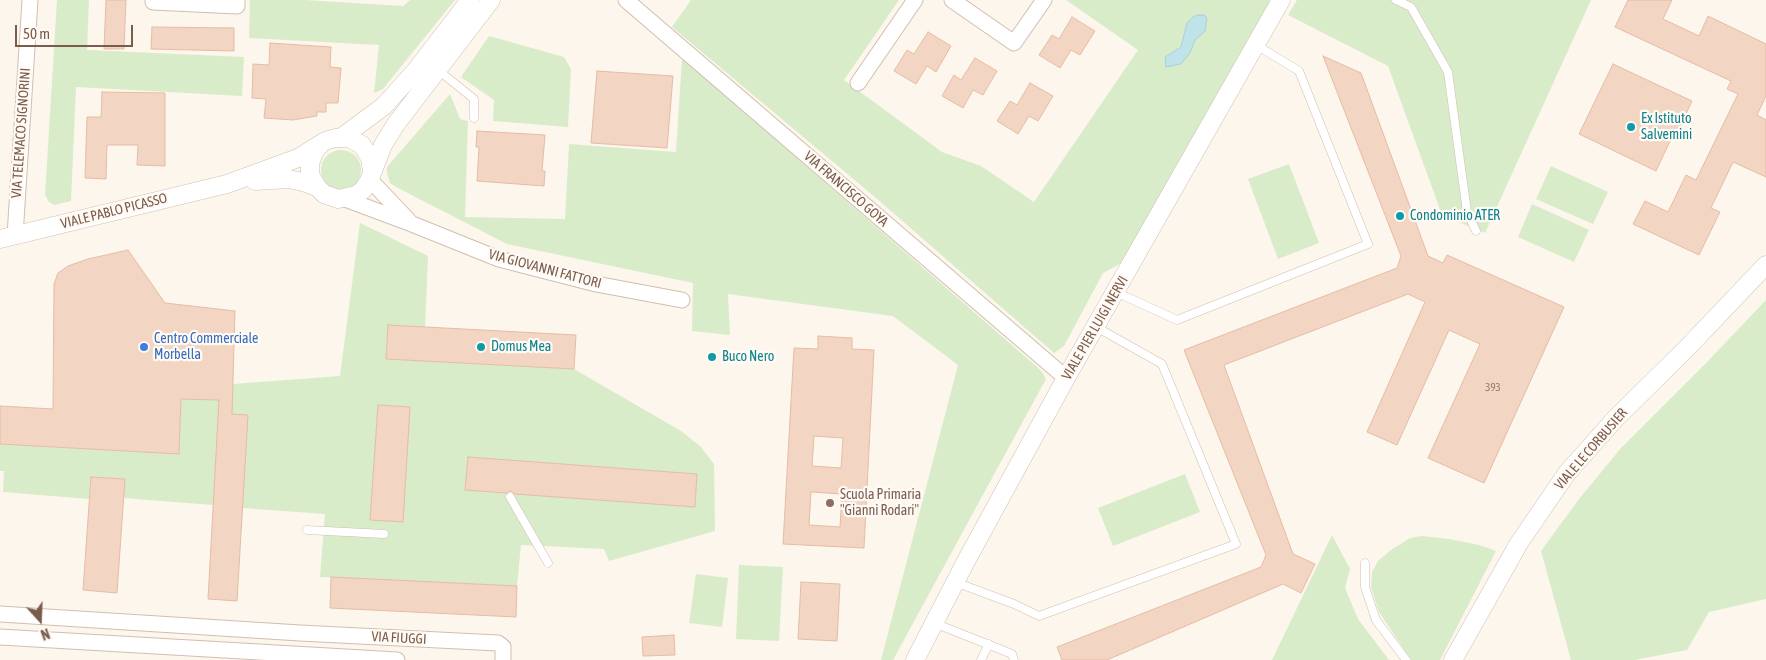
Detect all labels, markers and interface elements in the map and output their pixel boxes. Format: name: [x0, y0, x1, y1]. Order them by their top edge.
scale bar: [18, 15, 135, 47]
text: 50 m: [23, 25, 50, 42]
street label: VIA TELEMACO SIGNORINI: [8, 67, 34, 199]
place label: Ex Istituto Salvemini: [1641, 111, 1692, 144]
marker: Ex Istituto Salvemini: [1625, 121, 1637, 133]
street label: VIA FRANCISCO GOYA: [800, 148, 892, 230]
street label: VIALE PABLO PICASSO: [59, 190, 169, 232]
place label: Condominio ATER: [1410, 208, 1500, 224]
marker: Condominio ATER: [1394, 210, 1406, 222]
street label: VIA GIOVANNI FATTORI: [487, 246, 603, 292]
street label: VIALE PIER LUIGI NERVI: [1058, 273, 1132, 383]
place label: Centro Commerciale Morbella: [154, 331, 258, 364]
place label: Domus Mea: [491, 339, 551, 355]
marker: Centro Commerciale Morbella: [138, 341, 150, 353]
marker: Domus Mea: [475, 341, 487, 353]
place label: Buco Nero: [722, 349, 774, 365]
marker: Buco Nero: [706, 351, 718, 363]
house number: 393: [1485, 381, 1501, 395]
street label: VIALE LE CORBUSIER: [1551, 405, 1631, 493]
place label: Scuola Primaria "Gianni Rodari": [840, 487, 921, 520]
marker: Scuola Primaria "Gianni Rodari": [824, 497, 836, 509]
north arrow: [15, 595, 65, 645]
text: N: [39, 625, 52, 643]
street label: VIA FIUGGI: [371, 628, 427, 648]

